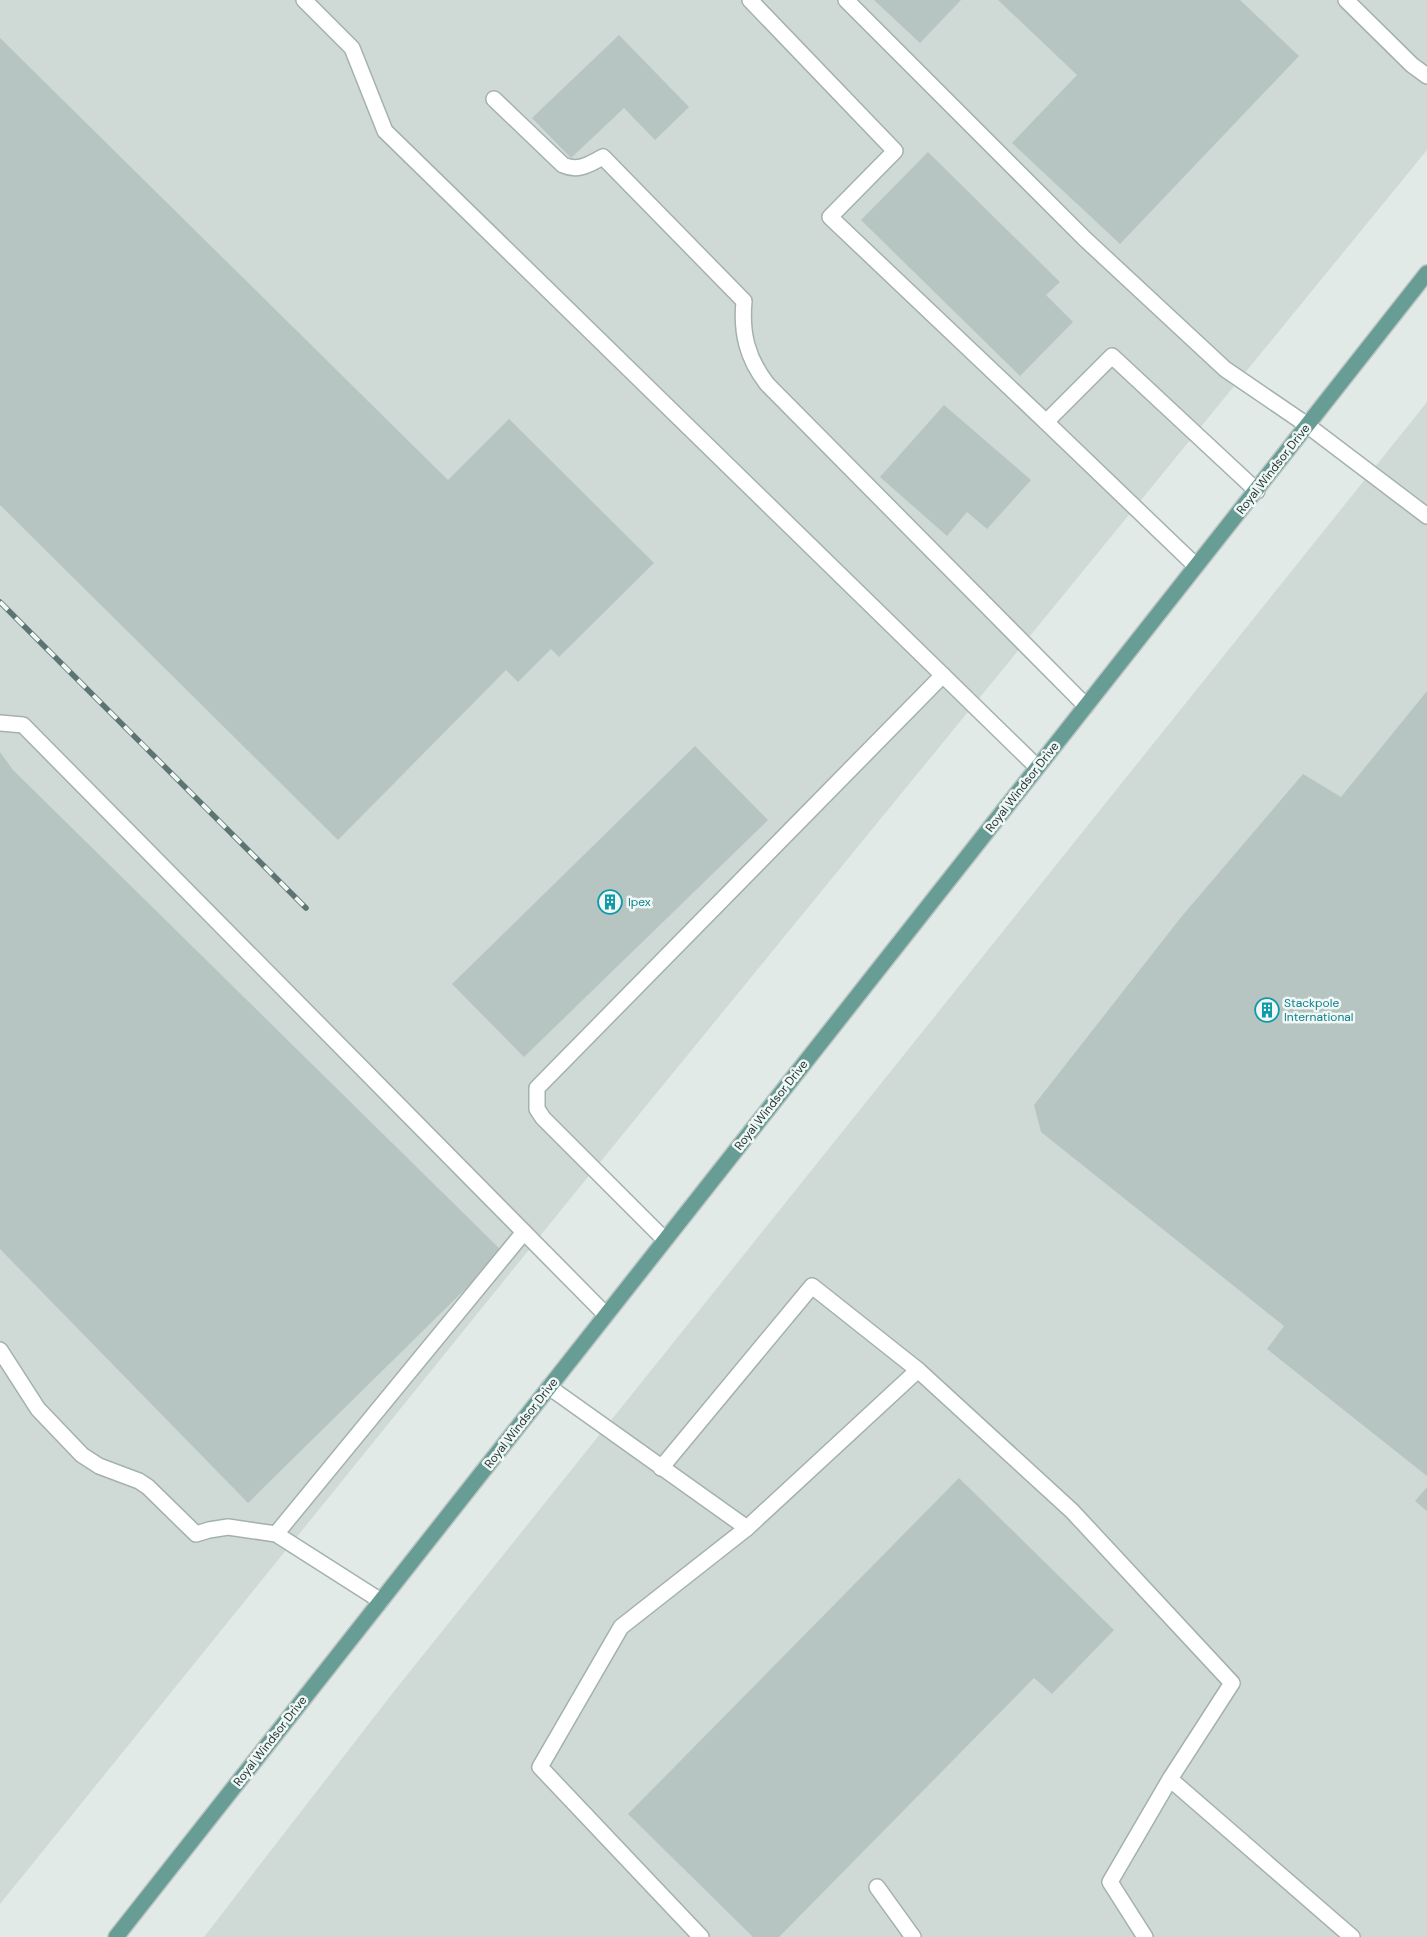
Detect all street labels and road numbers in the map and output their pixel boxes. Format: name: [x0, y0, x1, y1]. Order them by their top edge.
street label: Royal Windsor Drive: [1233, 421, 1313, 517]
street label: Royal Windsor Drive: [982, 739, 1062, 835]
street label: Royal Windsor Drive: [731, 1057, 811, 1153]
street label: Royal Windsor Drive: [481, 1375, 561, 1471]
street label: Royal Windsor Drive: [230, 1693, 310, 1789]

